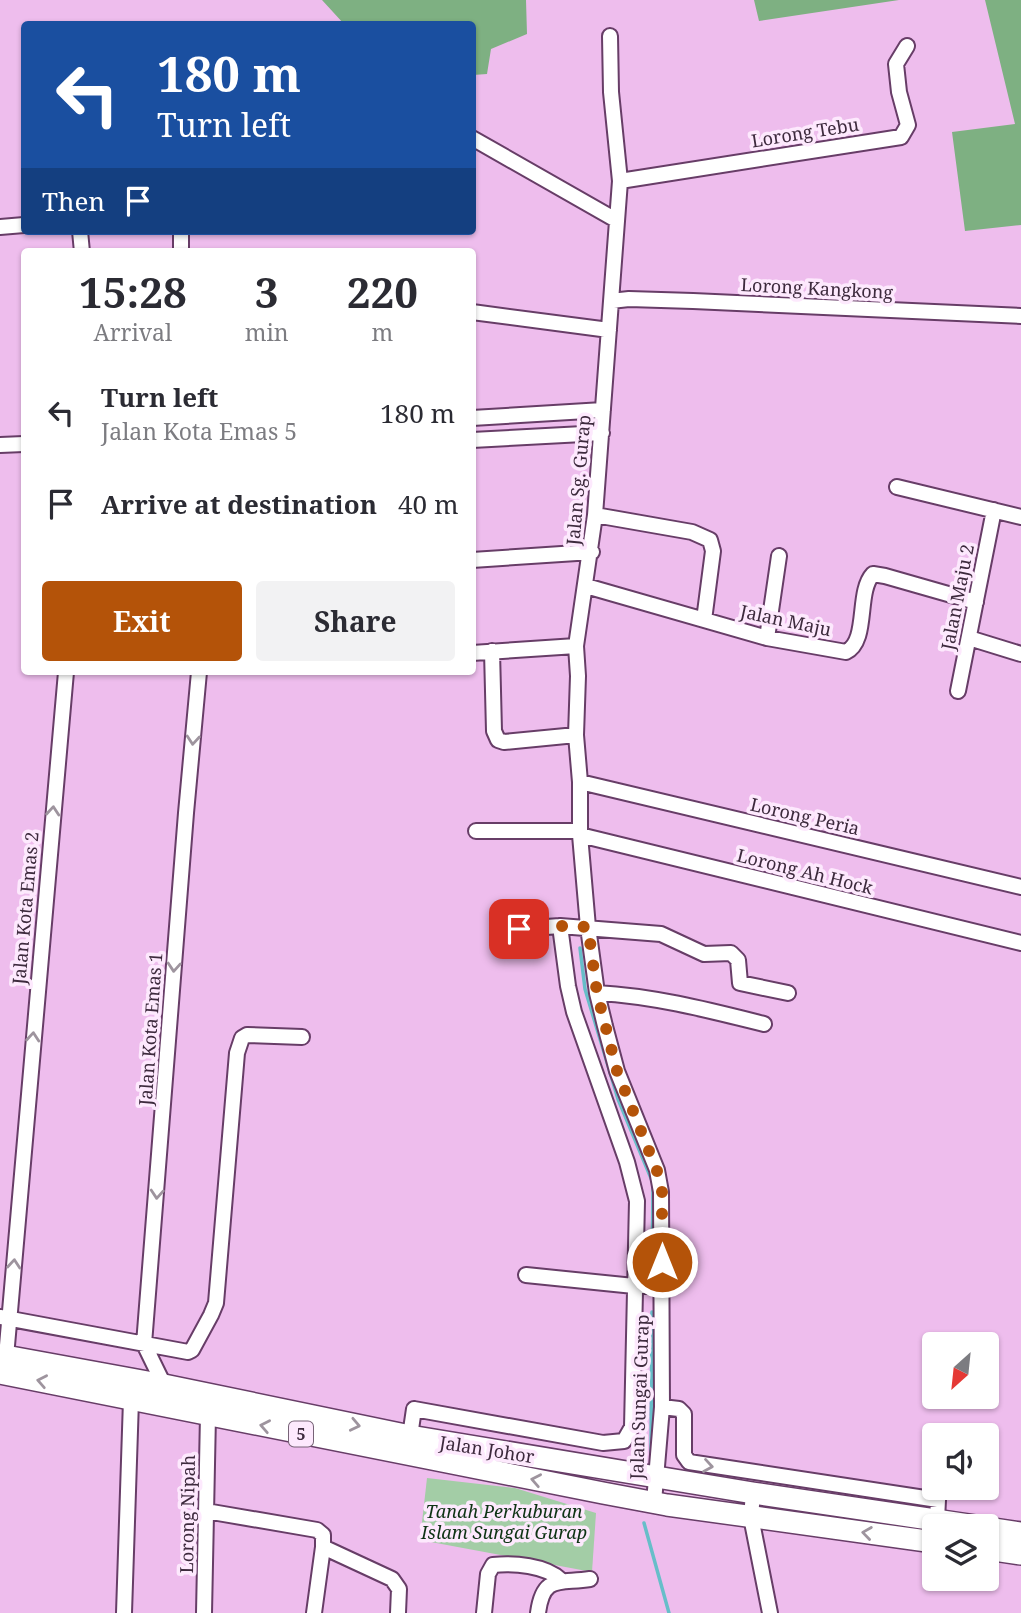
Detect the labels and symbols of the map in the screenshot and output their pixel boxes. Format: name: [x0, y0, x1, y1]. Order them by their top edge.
street label: Lorong Tebu: [749, 112, 861, 152]
street label: Lorong Kangkong: [740, 272, 894, 304]
street label: Jalan Sg. Gurap: [560, 414, 596, 547]
street label: Jalan Maju 2: [935, 542, 979, 653]
street label: Jalan Maju: [737, 598, 834, 641]
one-way arrow: [186, 735, 201, 746]
street label: Lorong Peria: [748, 792, 862, 840]
one-way arrow: [45, 805, 60, 816]
street label: Jalan Kota Emas 2: [6, 830, 44, 987]
street label: Lorong Ah Hock: [735, 843, 876, 900]
pin: [489, 899, 549, 959]
street label: Jalan Kota Emas 1: [133, 952, 167, 1107]
one-way arrow: [167, 961, 182, 972]
one-way arrow: [25, 1032, 40, 1043]
one-way arrow: [150, 1188, 165, 1199]
position arrow: [625, 1225, 699, 1299]
one-way arrow: [6, 1258, 21, 1269]
street label: Jalan Sungai Gurap: [624, 1314, 654, 1481]
north arrow: [922, 1332, 999, 1409]
one-way arrow: [36, 1375, 48, 1390]
one-way arrow: [349, 1416, 361, 1431]
one-way arrow: [259, 1420, 271, 1435]
road number: 5: [289, 1422, 313, 1446]
street label: Jalan Johor: [437, 1430, 537, 1468]
street label: Lorong Nipah: [174, 1455, 200, 1573]
one-way arrow: [702, 1458, 714, 1473]
one-way arrow: [530, 1473, 542, 1488]
park label: Tanah Perkuburan Islam Sungai Gurap: [420, 1499, 587, 1544]
one-way arrow: [861, 1525, 873, 1540]

